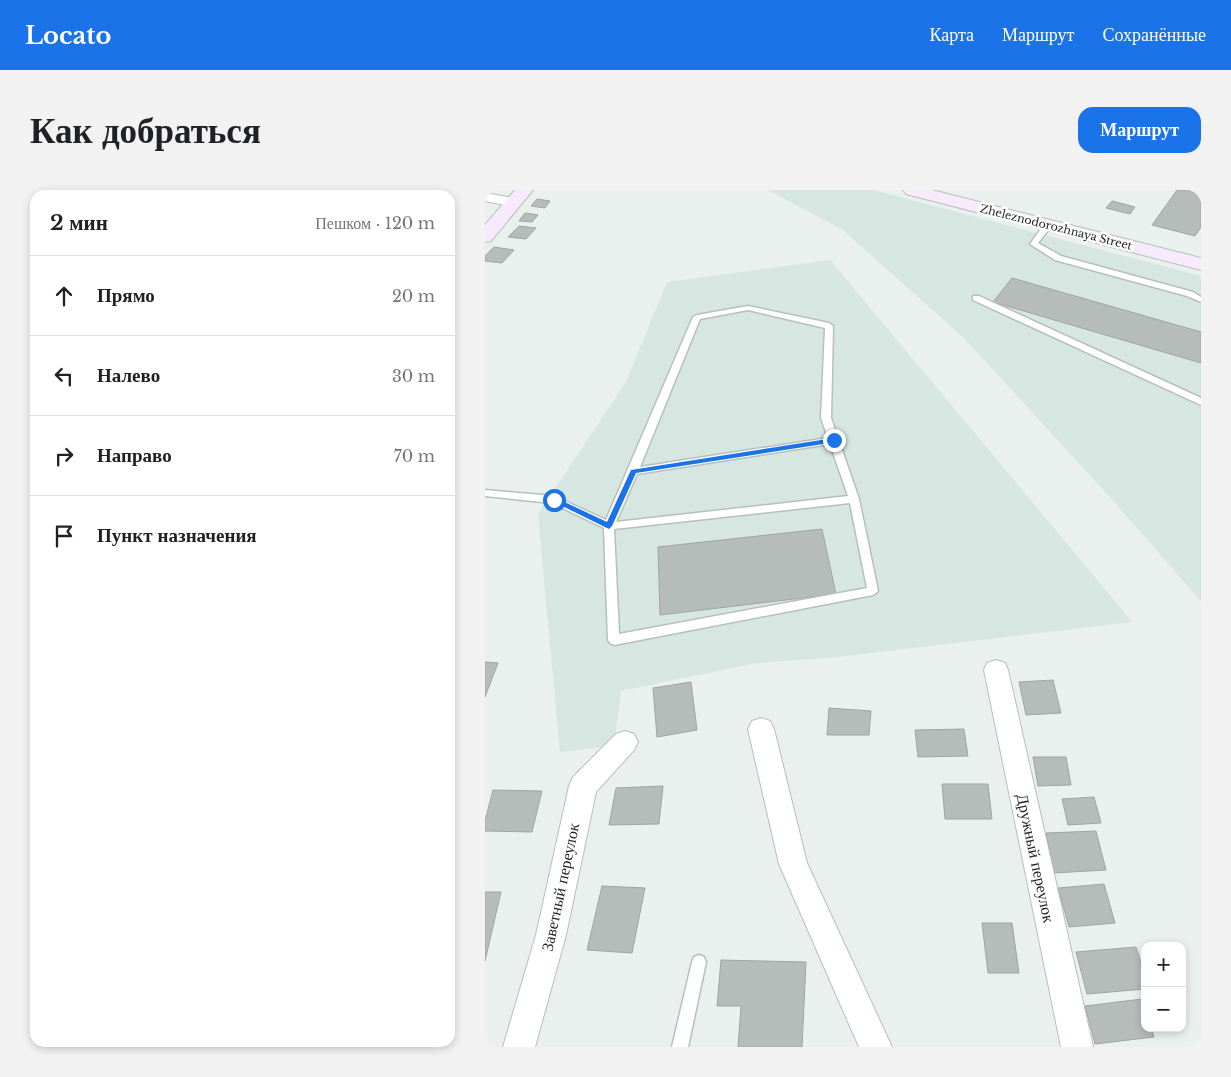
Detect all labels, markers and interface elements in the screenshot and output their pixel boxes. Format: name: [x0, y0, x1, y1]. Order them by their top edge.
text: Locato: [25, 21, 111, 50]
text: Карта: [929, 24, 974, 46]
text: Маршрут: [1002, 24, 1074, 46]
text: Сохранённые: [1102, 24, 1206, 46]
button: Маршрут: [1078, 107, 1201, 153]
text: Как добраться: [30, 109, 261, 152]
street label: Zheleznodorozhnaya Street: [978, 201, 1134, 253]
text: 2 мин: [50, 210, 108, 236]
text: Пешком · 120 m: [315, 213, 435, 233]
icon: ahead: [50, 282, 78, 310]
text: Прямо: [97, 284, 155, 307]
text: 20 m: [392, 286, 435, 306]
icon: left: [50, 362, 78, 390]
text: Налево: [97, 364, 160, 387]
text: 30 m: [392, 366, 435, 386]
route end: [823, 429, 846, 452]
icon: right: [50, 442, 78, 470]
text: Направо: [97, 444, 172, 467]
text: 70 m: [394, 446, 435, 466]
route start: [543, 489, 566, 512]
icon: arrive: [50, 522, 78, 550]
text: Пункт назначения: [97, 524, 257, 547]
street label: Дружный переулок: [1013, 792, 1059, 925]
street label: Заветный переулок: [537, 821, 583, 953]
map controls: [1141, 942, 1186, 1032]
button: +: [1141, 942, 1186, 987]
button: −: [1141, 987, 1186, 1032]

